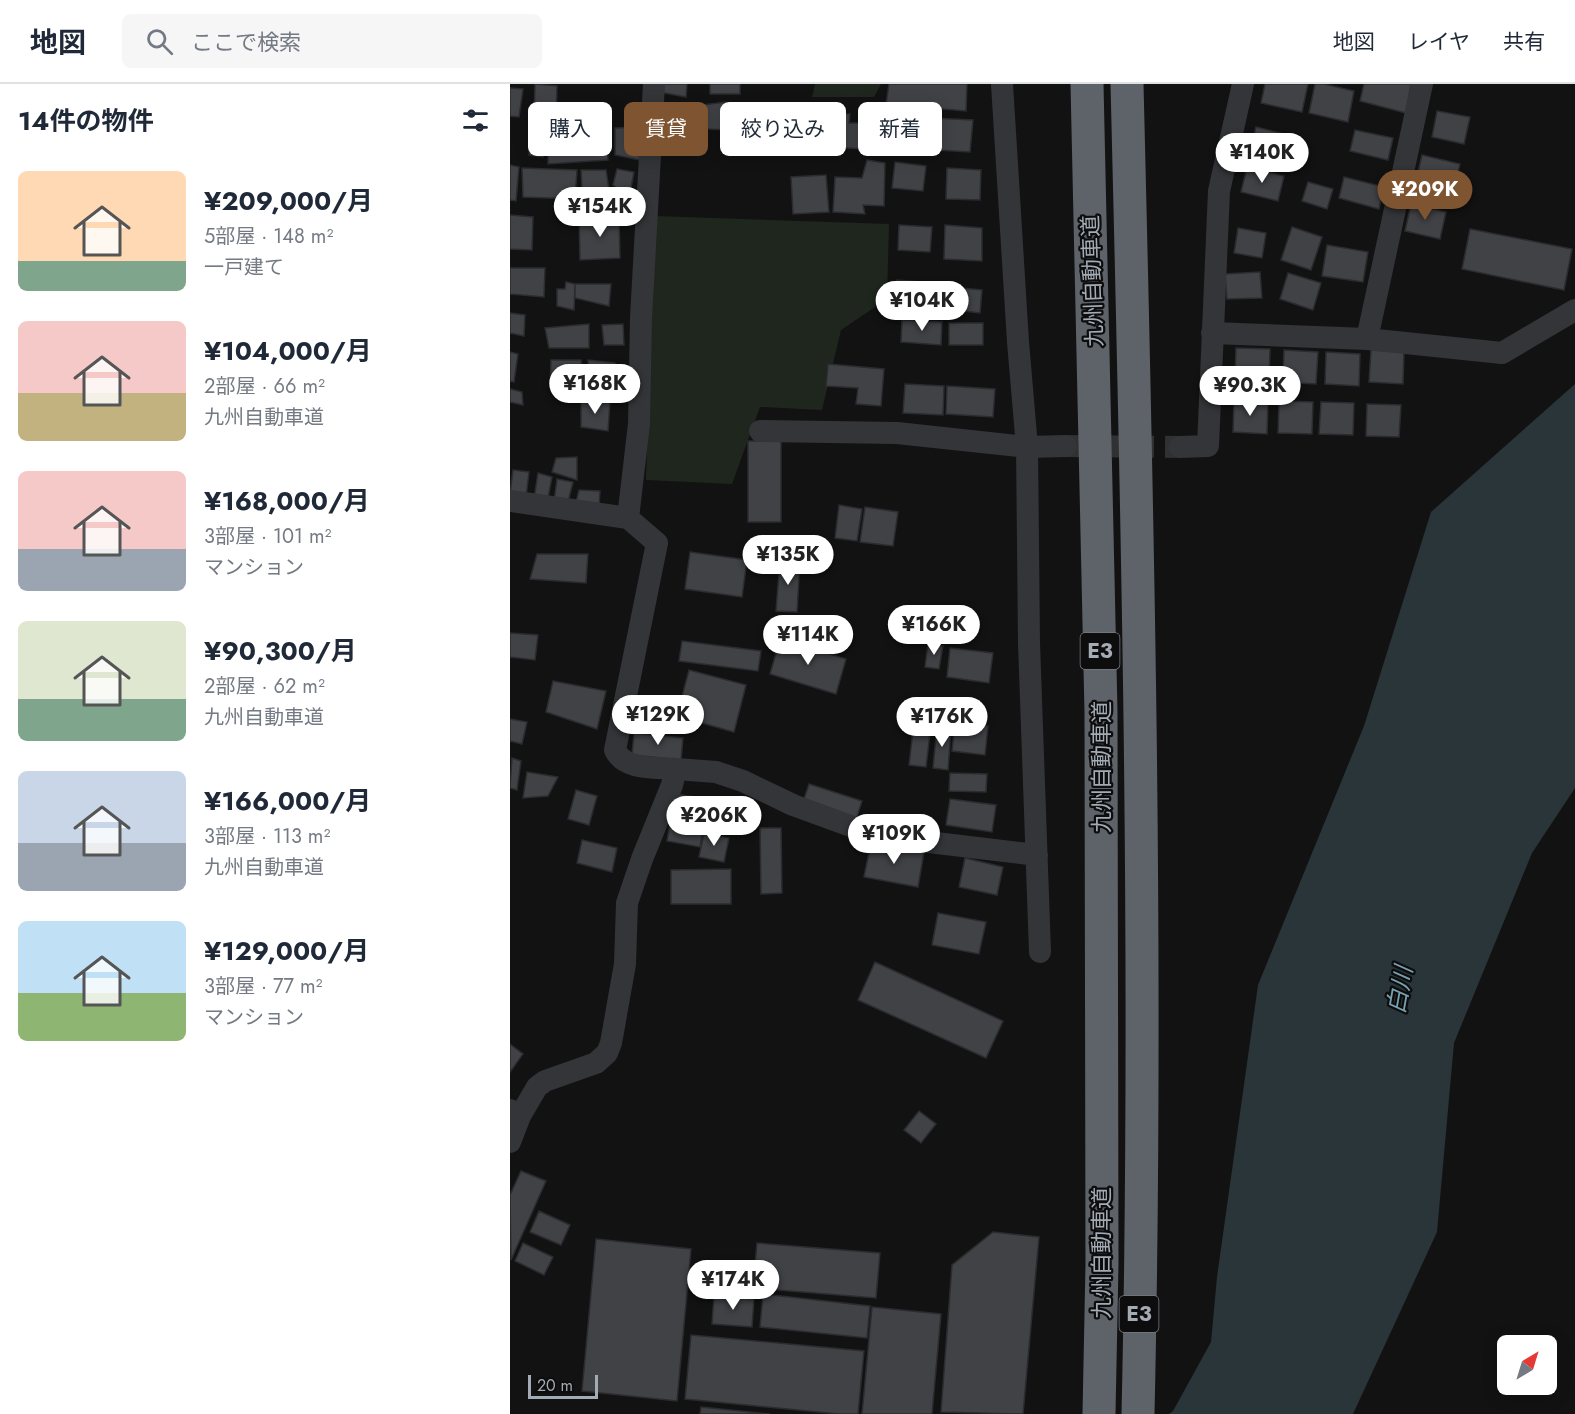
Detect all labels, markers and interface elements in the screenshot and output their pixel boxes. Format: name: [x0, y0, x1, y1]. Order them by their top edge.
search box: [122, 14, 542, 68]
text: 地図: [30, 22, 86, 63]
icon: search: [143, 25, 176, 58]
text: ここで検索: [191, 26, 301, 58]
text: 地図: [1333, 27, 1375, 57]
text: レイヤ: [1408, 27, 1470, 57]
text: 共有: [1503, 27, 1545, 57]
text: 14件の物件: [18, 102, 153, 140]
chip: 購入: [528, 102, 612, 156]
chip: 賃貸: [624, 102, 708, 156]
chip: 絞り込み: [720, 102, 846, 156]
chip: 新着: [858, 102, 942, 156]
icon: filters: [459, 104, 492, 137]
pin: ¥140K: [1220, 133, 1304, 184]
text: ¥140K: [1230, 138, 1294, 167]
pin: ¥209K: [1383, 170, 1467, 221]
text: ¥209K: [1391, 175, 1459, 204]
text: ¥209,000/月: [204, 182, 373, 220]
pin: ¥154K: [558, 187, 642, 238]
text: ¥154K: [568, 192, 632, 221]
icon: home: [66, 195, 138, 267]
street label: 九州自動車道: [1074, 214, 1110, 348]
text: 5部屋 · 148 m²: [204, 222, 333, 251]
text: 一戸建て: [204, 253, 284, 282]
pin: ¥104K: [880, 281, 964, 332]
text: ¥104K: [890, 286, 954, 315]
text: ¥104,000/月: [204, 332, 372, 370]
icon: home: [66, 345, 138, 417]
pin: ¥168K: [553, 364, 637, 415]
pin: ¥90.3K: [1201, 366, 1299, 417]
text: ¥168K: [563, 369, 627, 398]
text: ¥90.3K: [1214, 371, 1286, 400]
text: 2部屋 · 66 m²: [204, 372, 325, 401]
text: 九州自動車道: [204, 403, 324, 432]
text: ¥168,000/月: [204, 482, 370, 520]
icon: home: [66, 495, 138, 567]
text: 3部屋 · 101 m²: [204, 522, 331, 551]
pin: ¥135K: [746, 535, 830, 586]
text: ¥135K: [757, 540, 819, 569]
text: マンション: [204, 553, 304, 582]
pin: ¥166K: [892, 605, 976, 656]
text: ¥166K: [902, 610, 966, 639]
pin: ¥114K: [766, 615, 850, 666]
text: ¥114K: [777, 620, 839, 649]
text: ¥90,300/月: [204, 632, 357, 670]
road number: E3: [1080, 633, 1120, 669]
icon: home: [66, 645, 138, 717]
text: 2部屋 · 62 m²: [204, 672, 325, 701]
pin: ¥129K: [616, 695, 700, 746]
pin: ¥176K: [900, 697, 984, 748]
text: ¥129K: [626, 700, 690, 729]
street label: 九州自動車道: [1085, 701, 1117, 833]
text: ¥176K: [911, 702, 973, 731]
text: 九州自動車道: [204, 703, 324, 732]
text: ¥166,000/月: [204, 782, 371, 820]
icon: home: [66, 795, 138, 867]
pin: ¥206K: [672, 796, 756, 847]
text: ¥206K: [680, 801, 748, 830]
pin: ¥109K: [852, 814, 936, 865]
text: ¥109K: [862, 819, 926, 848]
text: 3部屋 · 113 m²: [204, 822, 330, 851]
text: 九州自動車道: [204, 853, 324, 882]
text: ¥129,000/月: [204, 932, 369, 970]
icon: home: [66, 945, 138, 1017]
water label: 白川: [1378, 960, 1421, 1017]
text: 3部屋 · 77 m²: [204, 972, 322, 1001]
text: マンション: [204, 1003, 304, 1032]
street label: 九州自動車道: [1085, 1187, 1117, 1319]
pin: ¥174K: [691, 1260, 775, 1311]
text: ¥174K: [701, 1265, 765, 1294]
road number: E3: [1120, 1296, 1158, 1332]
north arrow: [1497, 1335, 1557, 1395]
map controls: [1497, 1335, 1557, 1395]
scale bar: [528, 1372, 598, 1400]
text: 20 m: [537, 1374, 573, 1397]

